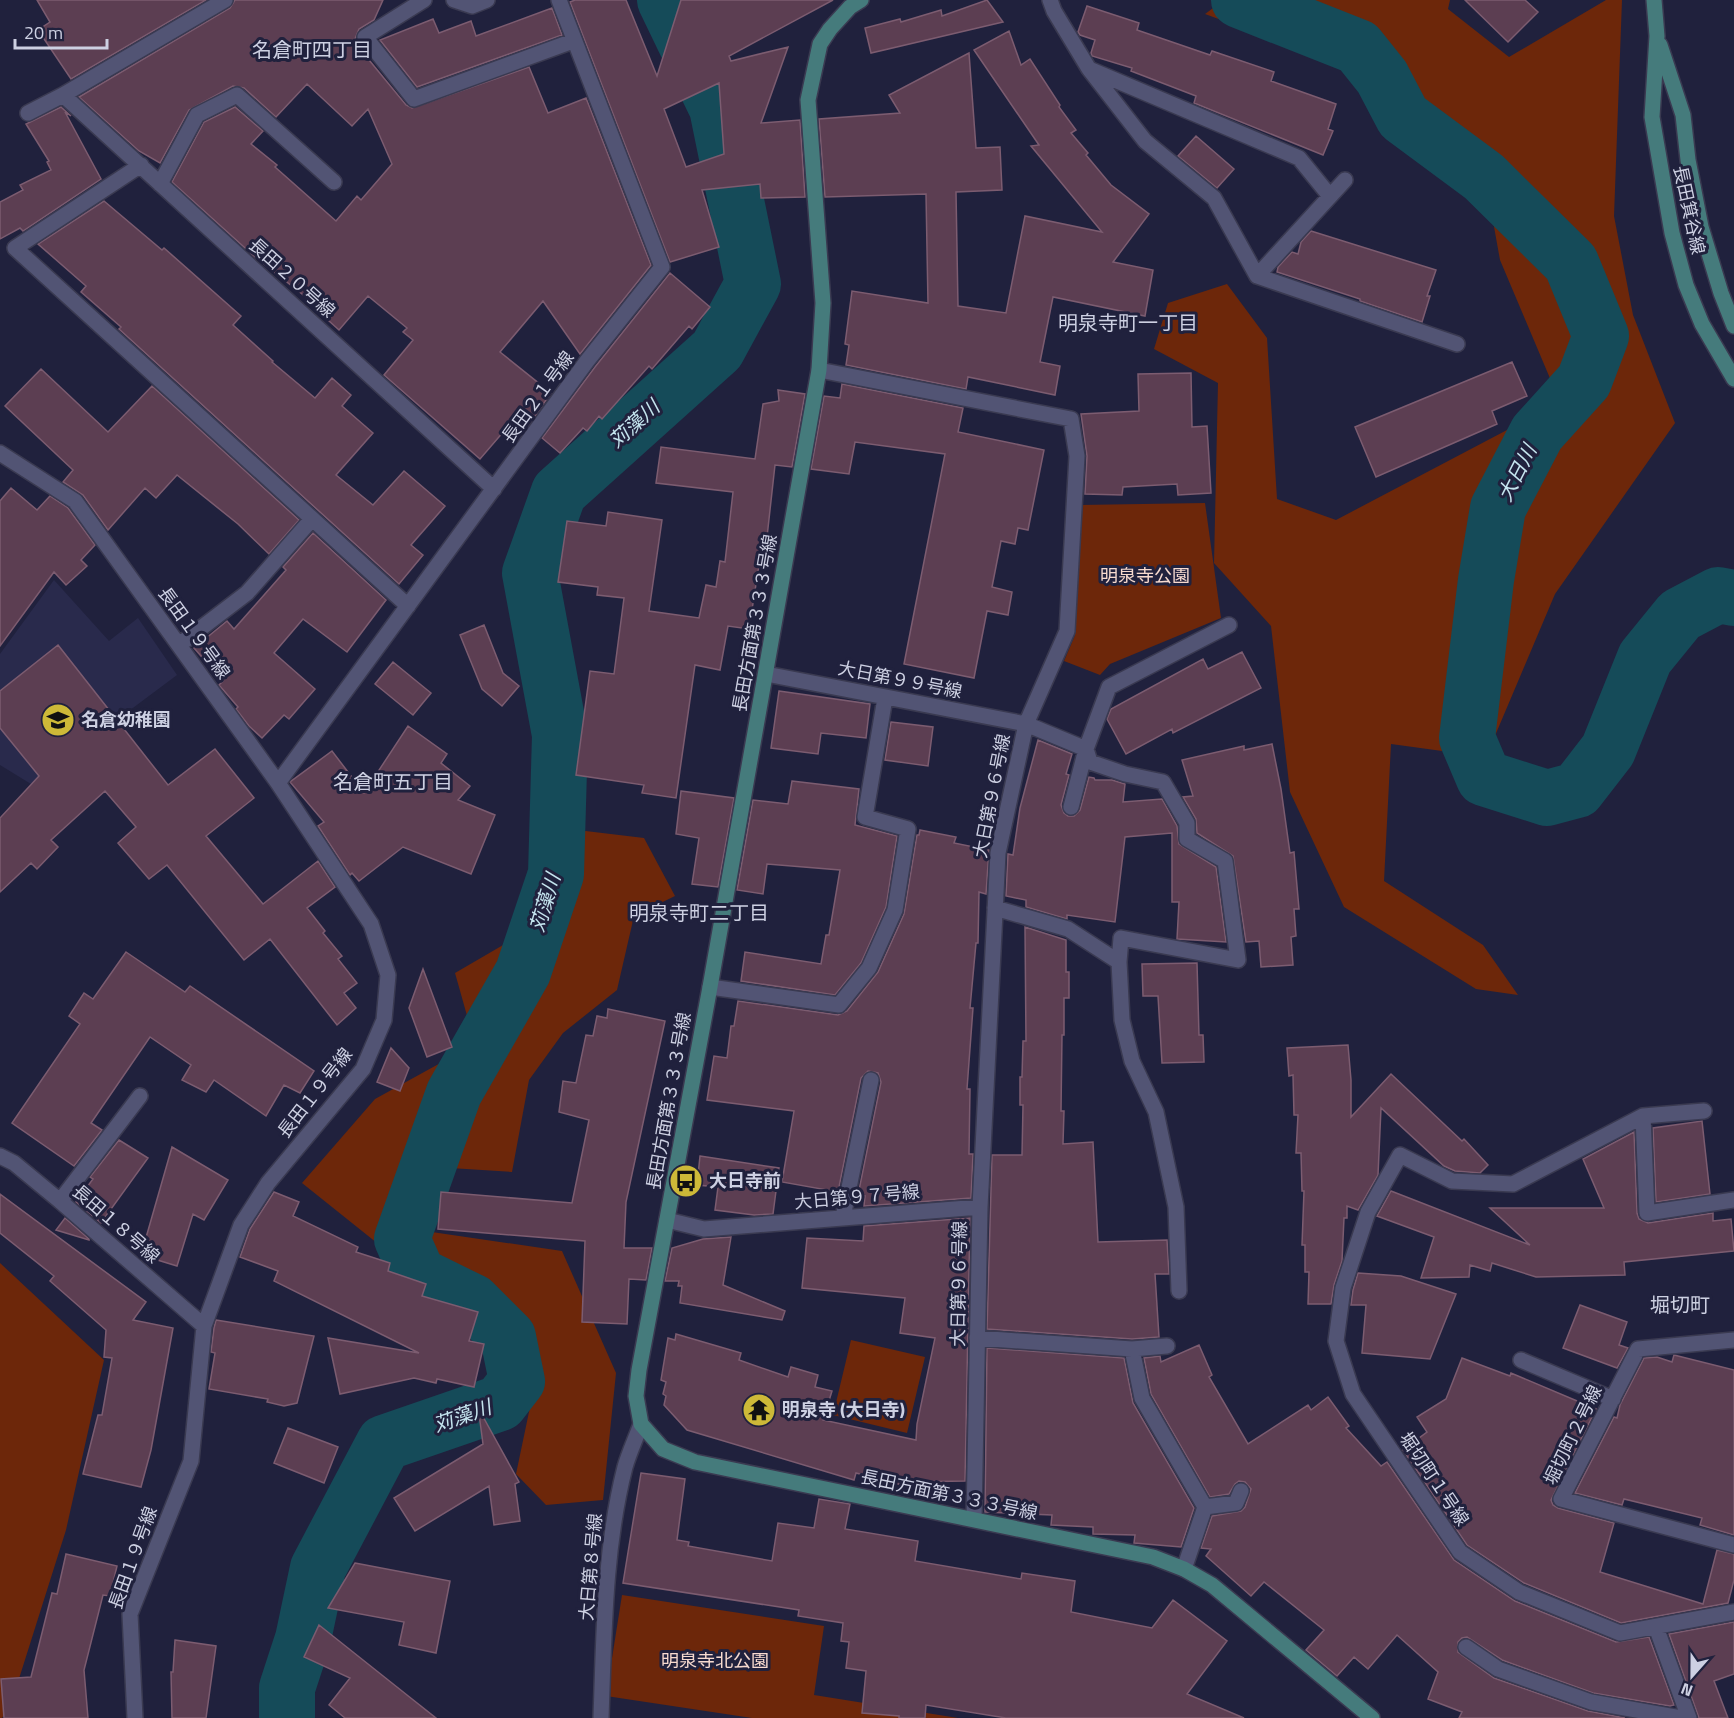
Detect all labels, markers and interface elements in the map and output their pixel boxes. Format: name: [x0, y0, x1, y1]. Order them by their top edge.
scale bar: [15, 12, 106, 50]
text: 20 m: [24, 19, 63, 46]
district label: 名倉町四丁目: [252, 34, 372, 65]
street label: 長田箕谷線: [1667, 163, 1712, 257]
street label: 長田２０号線: [243, 231, 341, 324]
district label: 明泉寺町一丁目: [1058, 307, 1198, 338]
street label: 長田２１号線: [495, 345, 580, 448]
water label: 苅藻川: [601, 391, 668, 455]
water label: 大日川: [1489, 437, 1545, 507]
street label: 長田方面第３３３号線: [726, 532, 783, 714]
park label: 明泉寺公園: [1100, 562, 1190, 589]
street label: 長田１９号線: [152, 581, 237, 684]
street label: 大日第９９号線: [836, 654, 965, 705]
school or university icon: 名倉幼稚園: [40, 702, 76, 738]
place label: 名倉幼稚園: [81, 706, 171, 733]
street label: 大日第９６号線: [966, 731, 1017, 860]
district label: 名倉町五丁目: [333, 766, 453, 797]
water label: 苅藻川: [521, 868, 569, 936]
district label: 明泉寺町二丁目: [629, 897, 769, 928]
street label: 長田方面第３３３号線: [640, 1010, 697, 1192]
street label: 長田１９号線: [271, 1042, 358, 1144]
bus stop icon: 大日寺前: [668, 1163, 704, 1199]
place label: 大日寺前: [709, 1167, 781, 1194]
street label: 長田１８号線: [67, 1178, 166, 1269]
street label: 大日第９７号線: [793, 1178, 921, 1215]
street label: 大日第９６号線: [944, 1221, 973, 1347]
district label: 堀切町: [1650, 1289, 1710, 1320]
street label: 堀切町２号線: [1537, 1380, 1608, 1489]
water label: 苅藻川: [428, 1390, 497, 1440]
temple icon: 明泉寺 (大日寺): [741, 1392, 777, 1428]
place label: 明泉寺 (大日寺): [782, 1396, 905, 1423]
street label: 堀切町１号線: [1393, 1426, 1476, 1531]
street label: 長田方面第３３３号線: [858, 1463, 1040, 1526]
street label: 長田１９号線: [101, 1502, 164, 1613]
street label: 大日第８号線: [572, 1512, 609, 1622]
north arrow: [1662, 1646, 1722, 1706]
park label: 明泉寺北公園: [661, 1647, 769, 1674]
text: N: [1677, 1677, 1696, 1703]

